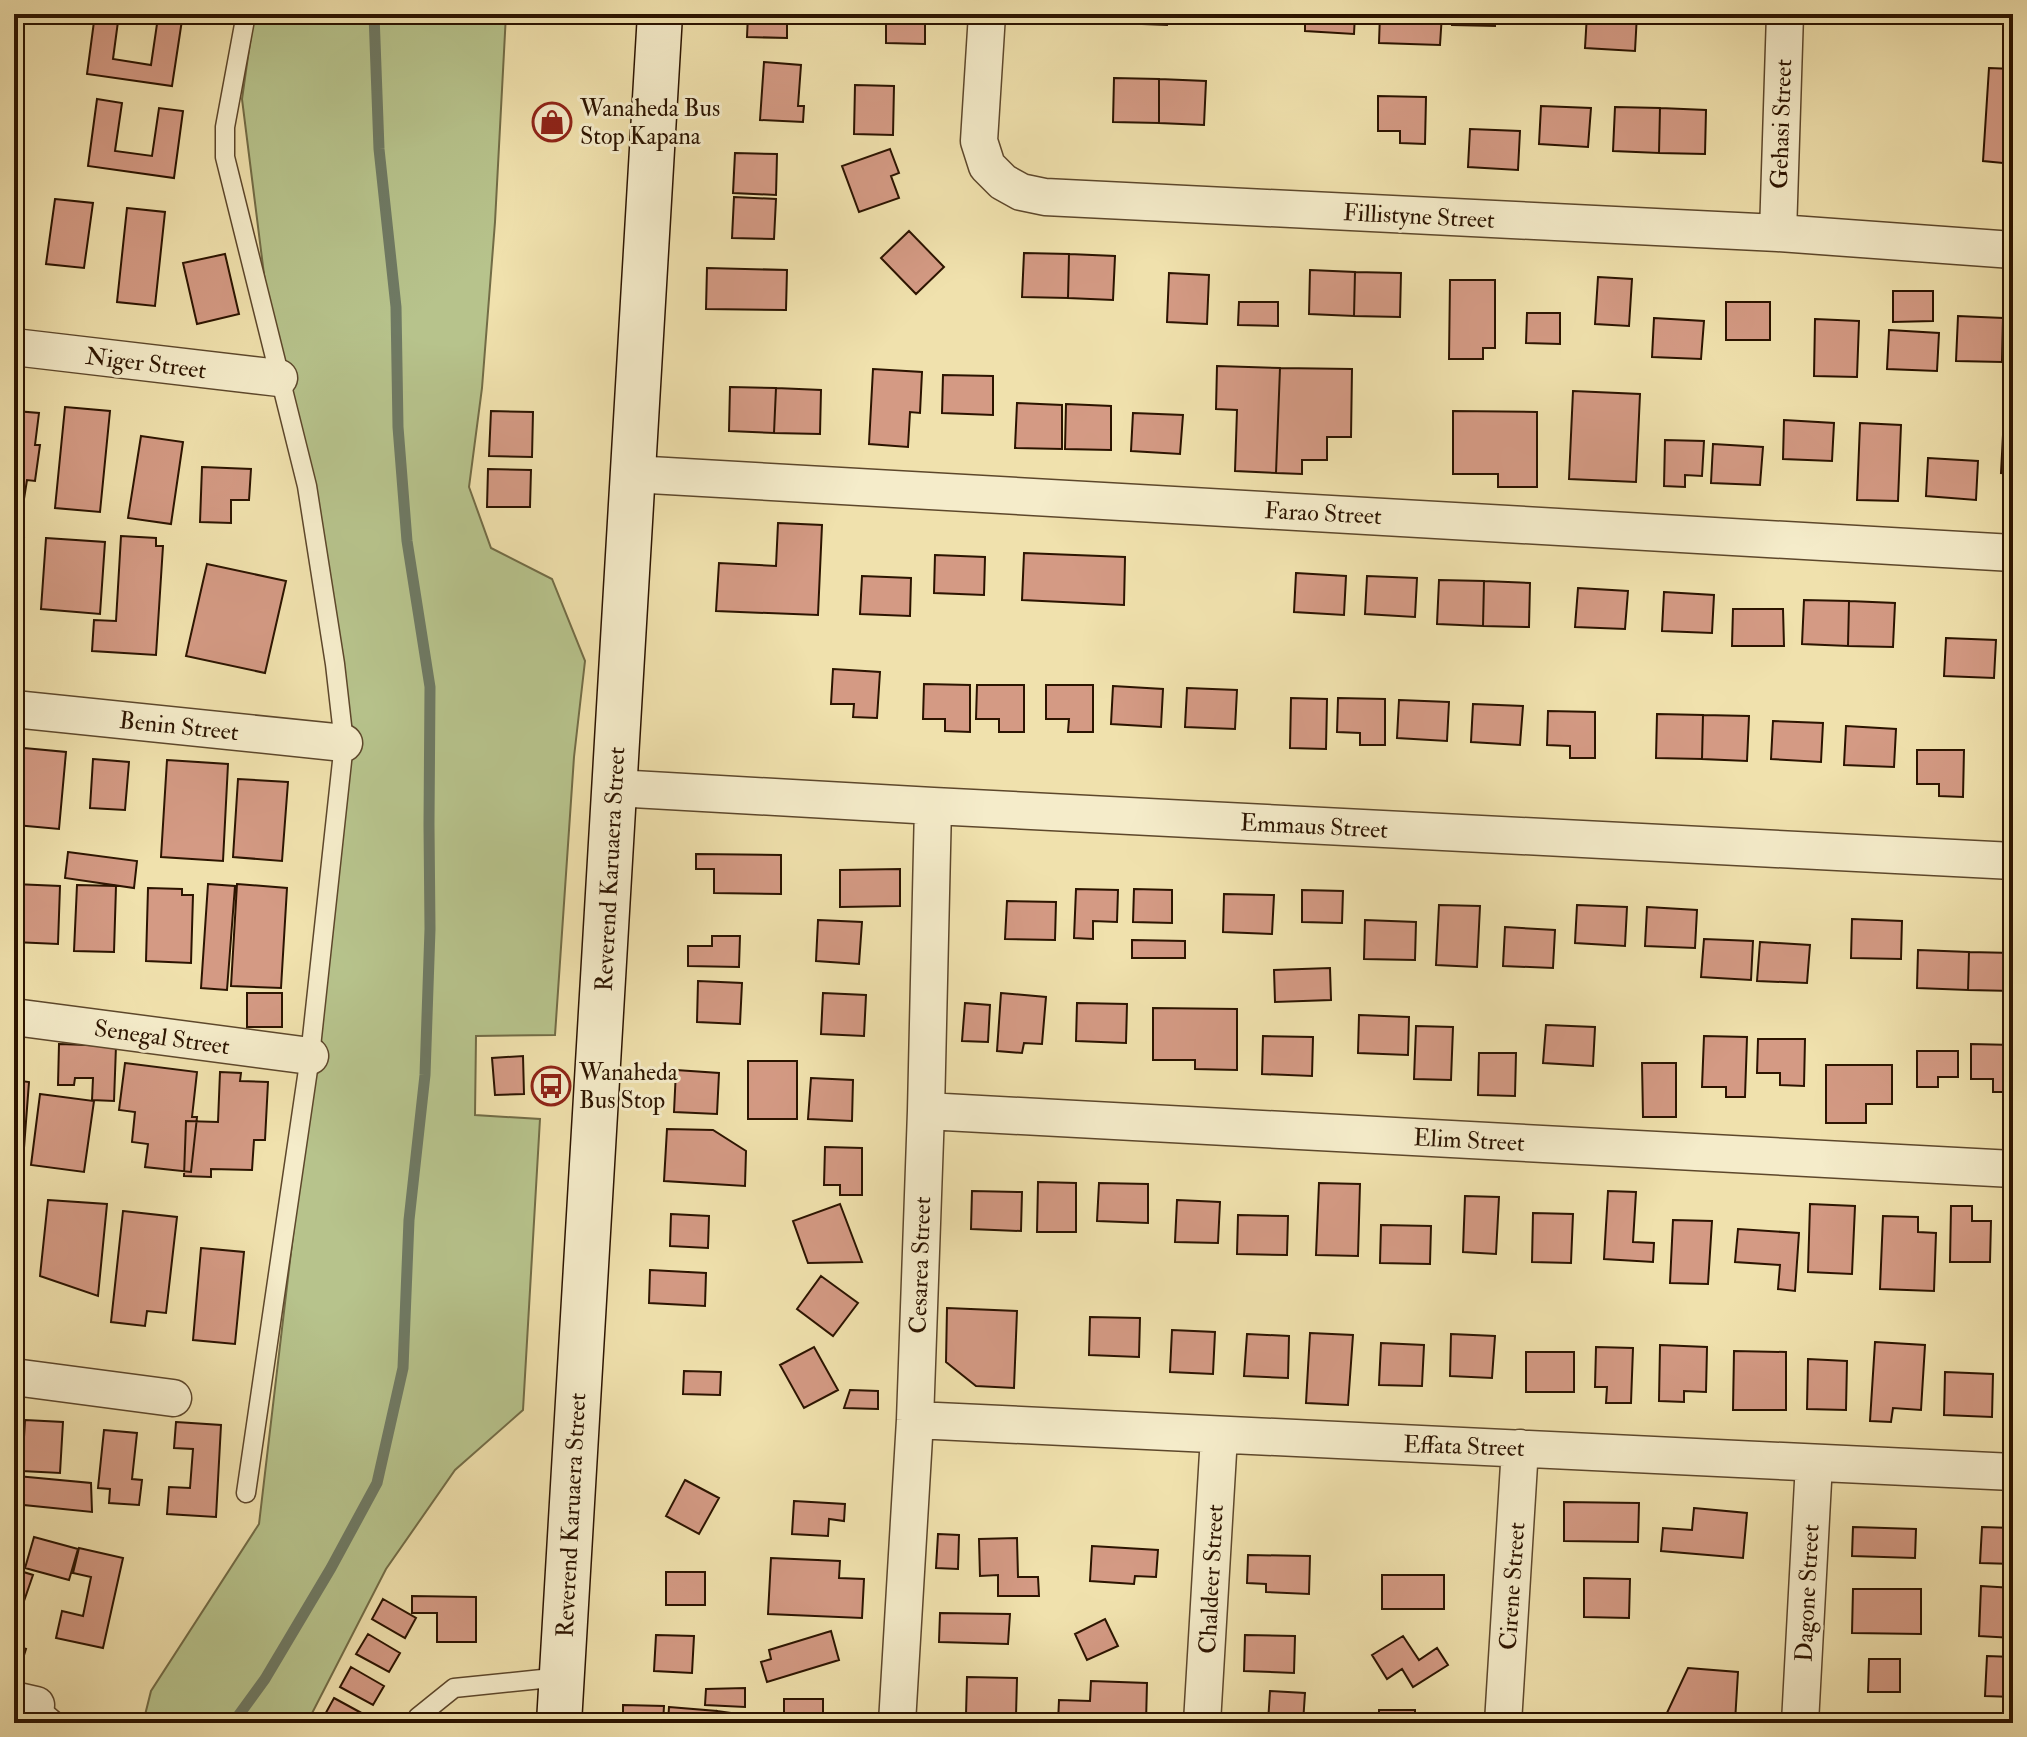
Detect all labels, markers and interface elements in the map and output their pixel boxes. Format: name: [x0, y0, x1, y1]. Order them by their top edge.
street label: Gehasi Street: [1764, 58, 1799, 190]
place label: Wanaheda Bus Stop Kapana: [579, 93, 720, 152]
shop icon: Wanaheda Bus Stop Kapana: [531, 101, 573, 143]
street label: Fillistyne Street: [1342, 197, 1496, 236]
street label: Niger Street: [84, 341, 208, 386]
street label: Farao Street: [1263, 495, 1383, 532]
street label: Benin Street: [118, 705, 240, 748]
street label: Reverend Karuaera Street: [589, 746, 632, 992]
street label: Emmaus Street: [1239, 807, 1389, 846]
street label: Senegal Street: [92, 1013, 232, 1062]
place label: Wanaheda Bus Stop: [578, 1057, 679, 1116]
bus stop icon: Wanaheda Bus Stop: [530, 1065, 572, 1107]
street label: Elim Street: [1413, 1122, 1526, 1159]
street label: Cesarea Street: [903, 1196, 938, 1334]
street label: Reverend Karuaera Street: [550, 1392, 593, 1638]
street label: Effata Street: [1403, 1429, 1525, 1464]
street label: Chaldeer Street: [1192, 1503, 1231, 1655]
street label: Cirene Street: [1493, 1521, 1532, 1651]
street label: Dagone Street: [1788, 1523, 1827, 1663]

